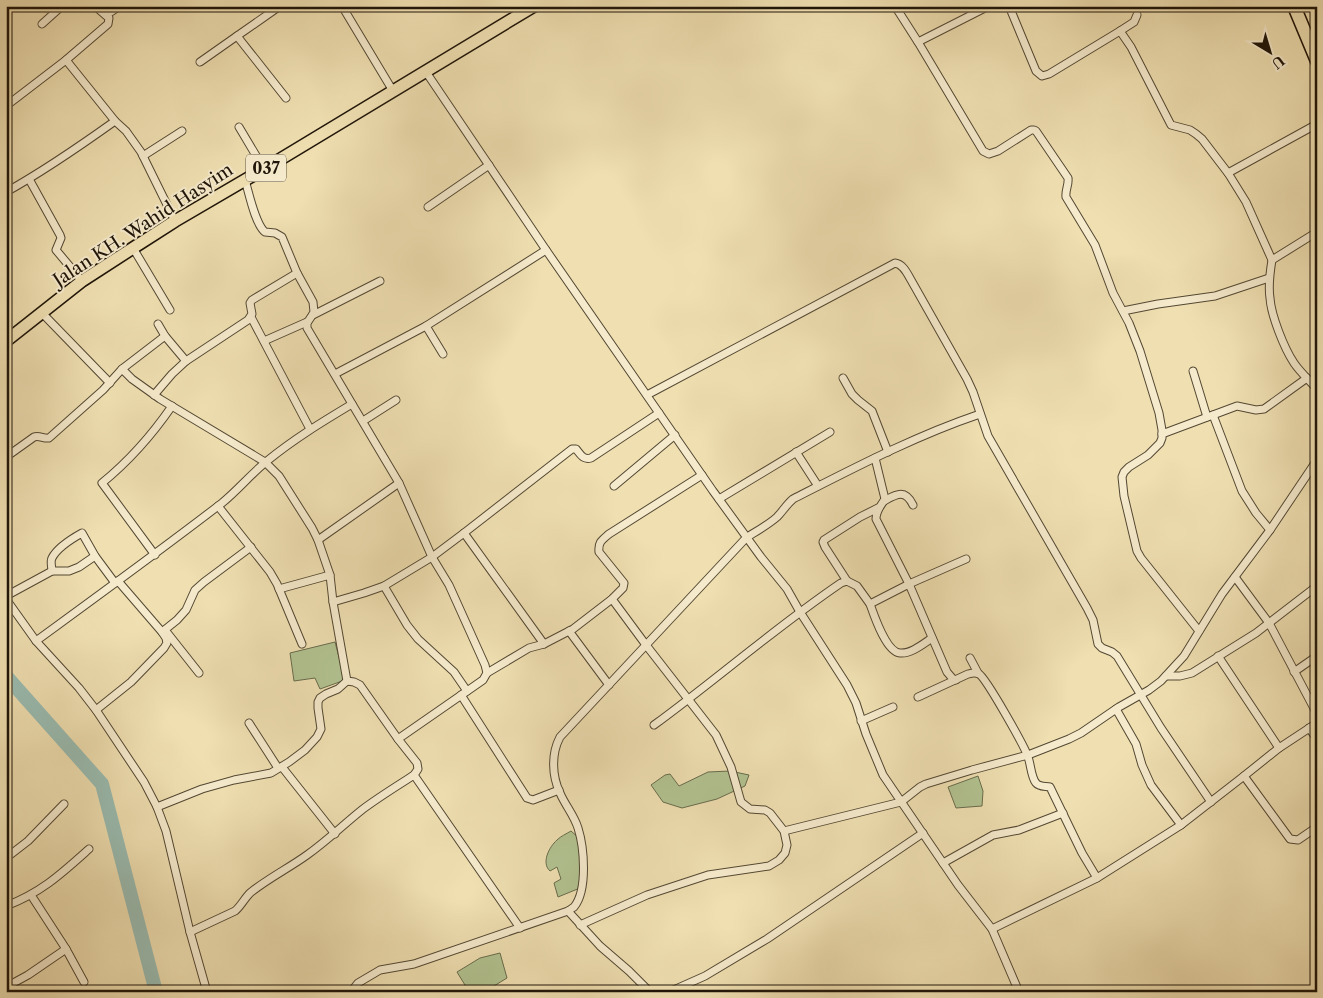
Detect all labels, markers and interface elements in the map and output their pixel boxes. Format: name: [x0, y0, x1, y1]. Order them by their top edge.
north arrow: [1246, 28, 1296, 78]
text: U: [1267, 52, 1288, 73]
road number: 037: [246, 154, 286, 182]
street label: Jalan KH. Wahid Hasyim: [47, 159, 237, 293]

